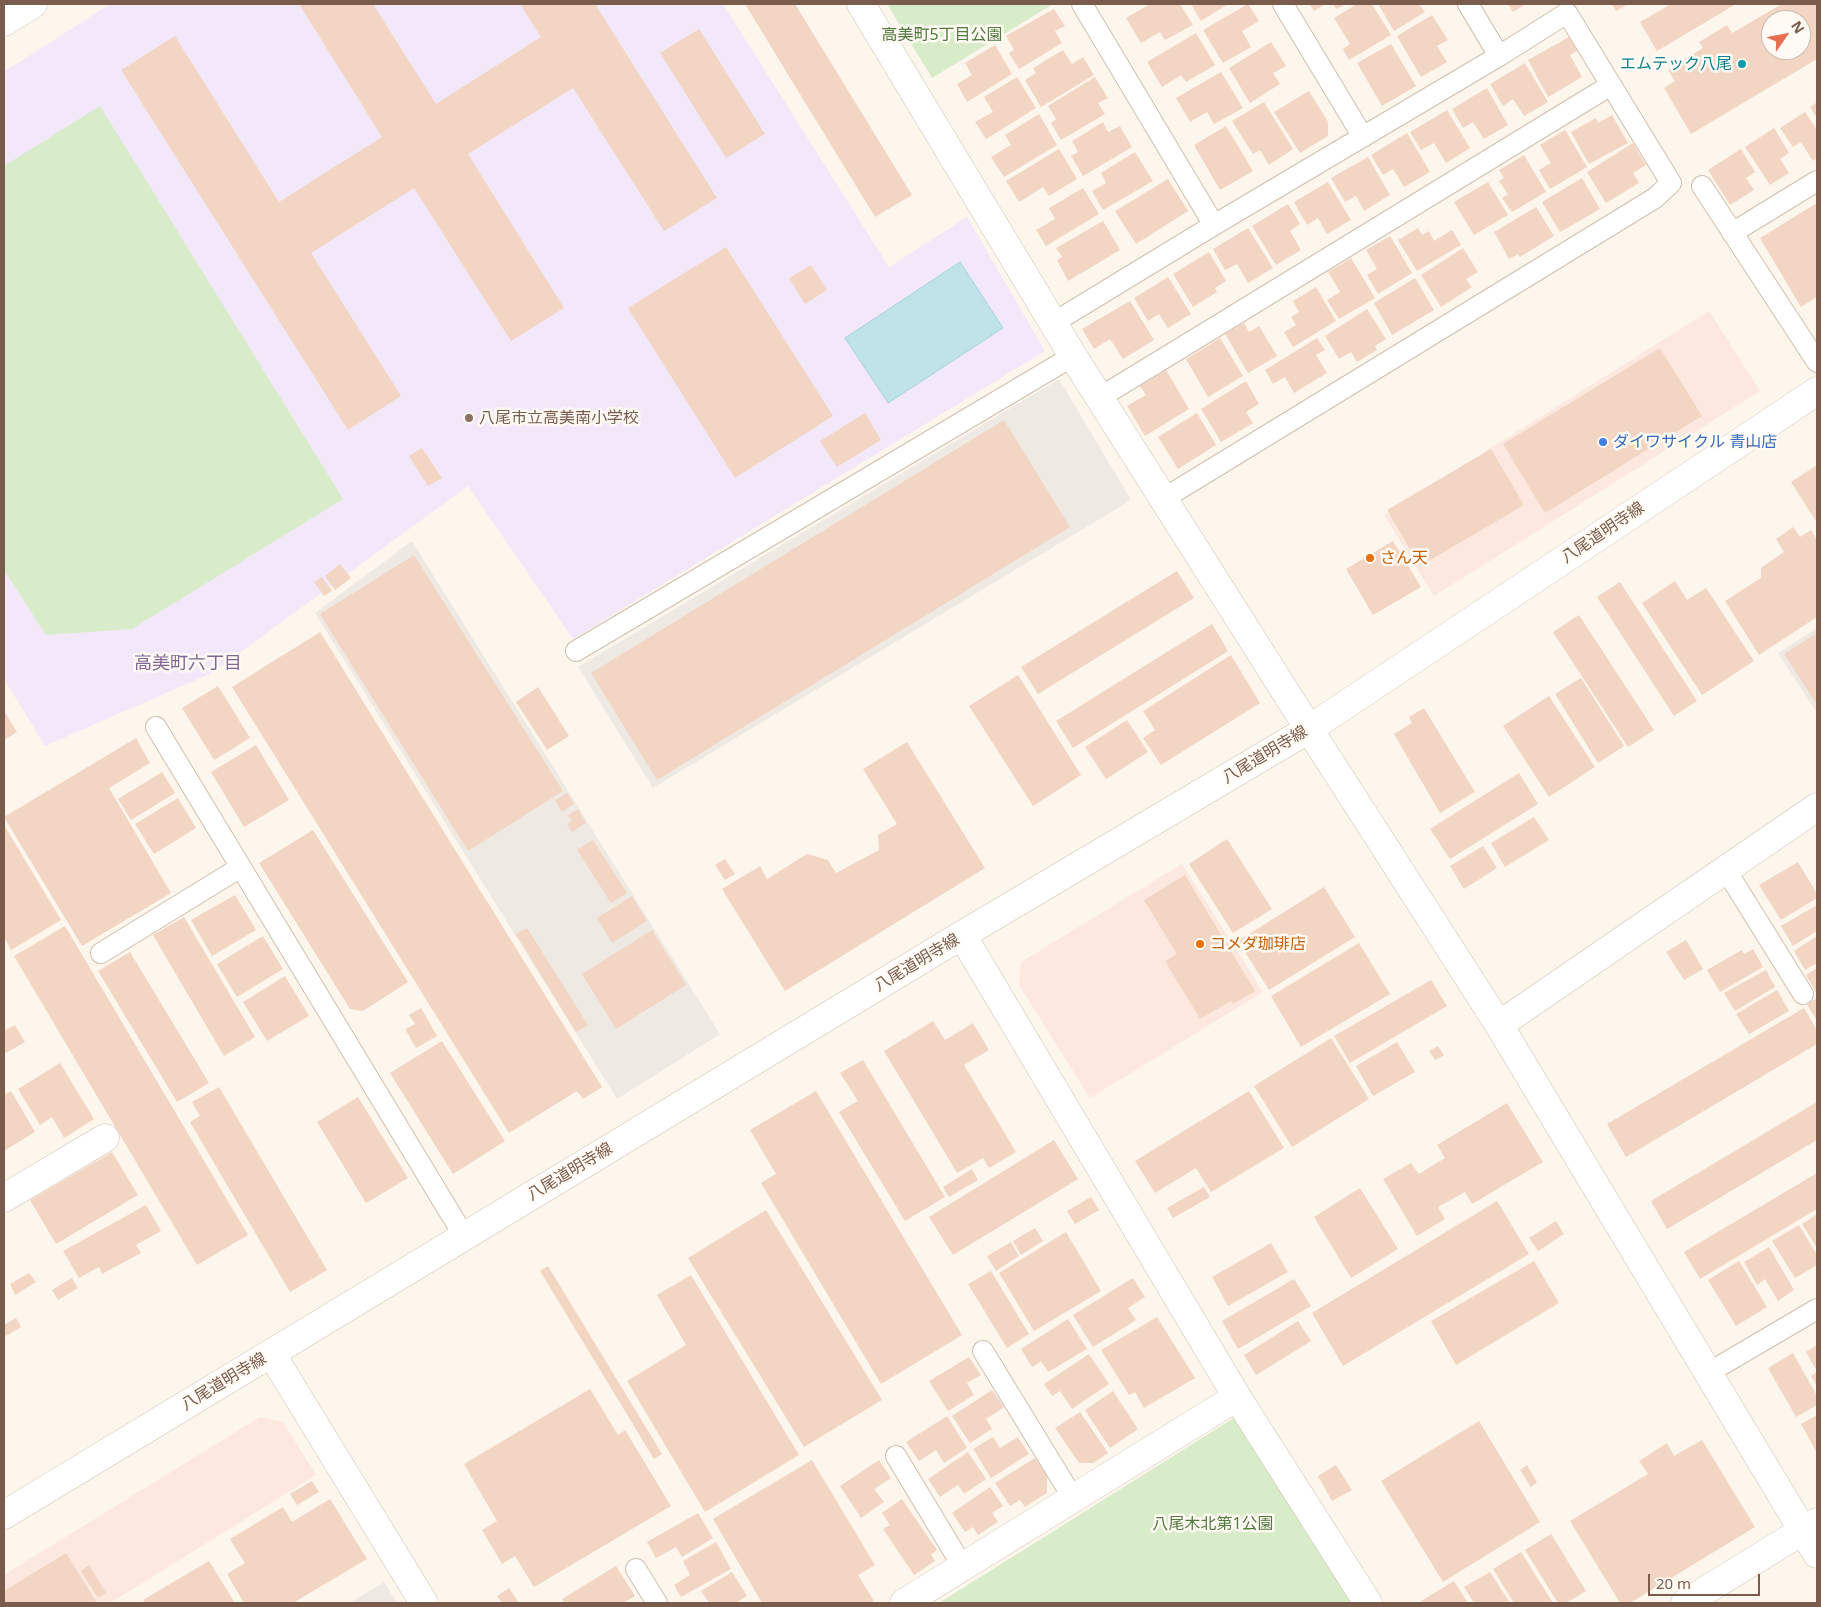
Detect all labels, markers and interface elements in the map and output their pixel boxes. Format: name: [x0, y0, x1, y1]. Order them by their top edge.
north arrow: [1761, 10, 1811, 60]
text: N: [1787, 17, 1809, 37]
park label: 高美町5丁目公園: [881, 25, 1003, 45]
place label: エムテック八尾: [1620, 54, 1732, 74]
marker: エムテック八尾: [1736, 58, 1748, 70]
place label: 八尾市立高美南小学校: [479, 408, 639, 428]
marker: 八尾市立高美南小学校: [463, 412, 475, 424]
place label: ダイワサイクル 青山店: [1613, 432, 1777, 452]
marker: ダイワサイクル 青山店: [1597, 436, 1609, 448]
street label: 八尾道明寺線: [1558, 498, 1648, 568]
place label: さん天: [1380, 548, 1428, 568]
marker: さん天: [1364, 552, 1376, 564]
district label: 高美町六丁目: [134, 653, 242, 675]
street label: 八尾道明寺線: [1219, 722, 1311, 788]
street label: 八尾道明寺線: [871, 930, 963, 996]
place label: コメダ珈琲店: [1210, 934, 1306, 954]
marker: コメダ珈琲店: [1194, 938, 1206, 950]
street label: 八尾道明寺線: [524, 1139, 616, 1205]
street label: 八尾道明寺線: [178, 1349, 270, 1415]
park label: 八尾木北第1公園: [1152, 1514, 1274, 1534]
scale bar: [1651, 1564, 1764, 1596]
text: 20 m: [1656, 1573, 1691, 1593]

